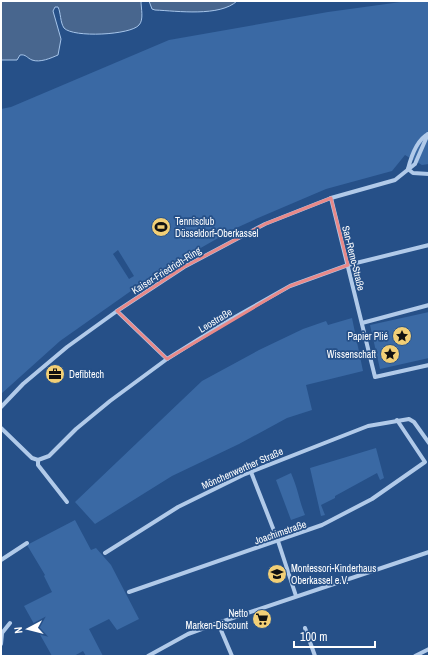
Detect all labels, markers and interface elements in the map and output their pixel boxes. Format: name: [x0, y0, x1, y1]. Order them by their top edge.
place label: Tennisclub Düsseldorf-Oberkassel: [175, 215, 259, 240]
sports icon: Tennisclub Düsseldorf-Oberkassel: [150, 216, 172, 238]
street label: San-Remo-Straße: [339, 224, 368, 292]
street label: Kaiser-Friedrich-Ring: [129, 244, 204, 297]
street label: Leostraße: [196, 305, 235, 336]
place icon: Papier Plié: [391, 325, 413, 347]
place label: Papier Plié: [347, 330, 388, 343]
place icon: Wissenschaft: [379, 343, 401, 365]
place label: Wissenschaft: [327, 348, 377, 361]
office icon: Defibtech: [44, 363, 66, 385]
place label: Defibtech: [69, 368, 104, 381]
street label: Mönchenwerther Straße: [199, 444, 285, 492]
street label: Joachimstraße: [252, 517, 308, 547]
place label: Montessori-Kinderhaus Oberkassel e.V.: [291, 562, 376, 587]
school or university icon: Montessori-Kinderhaus Oberkassel e.V.: [266, 563, 288, 585]
place label: Netto Marken-Discount: [186, 607, 249, 632]
supermarket icon: Netto Marken-Discount: [251, 608, 273, 630]
north arrow: [8, 609, 48, 649]
scale bar: [294, 623, 375, 649]
text: N: [11, 626, 25, 634]
text: 100 m: [300, 629, 327, 645]

